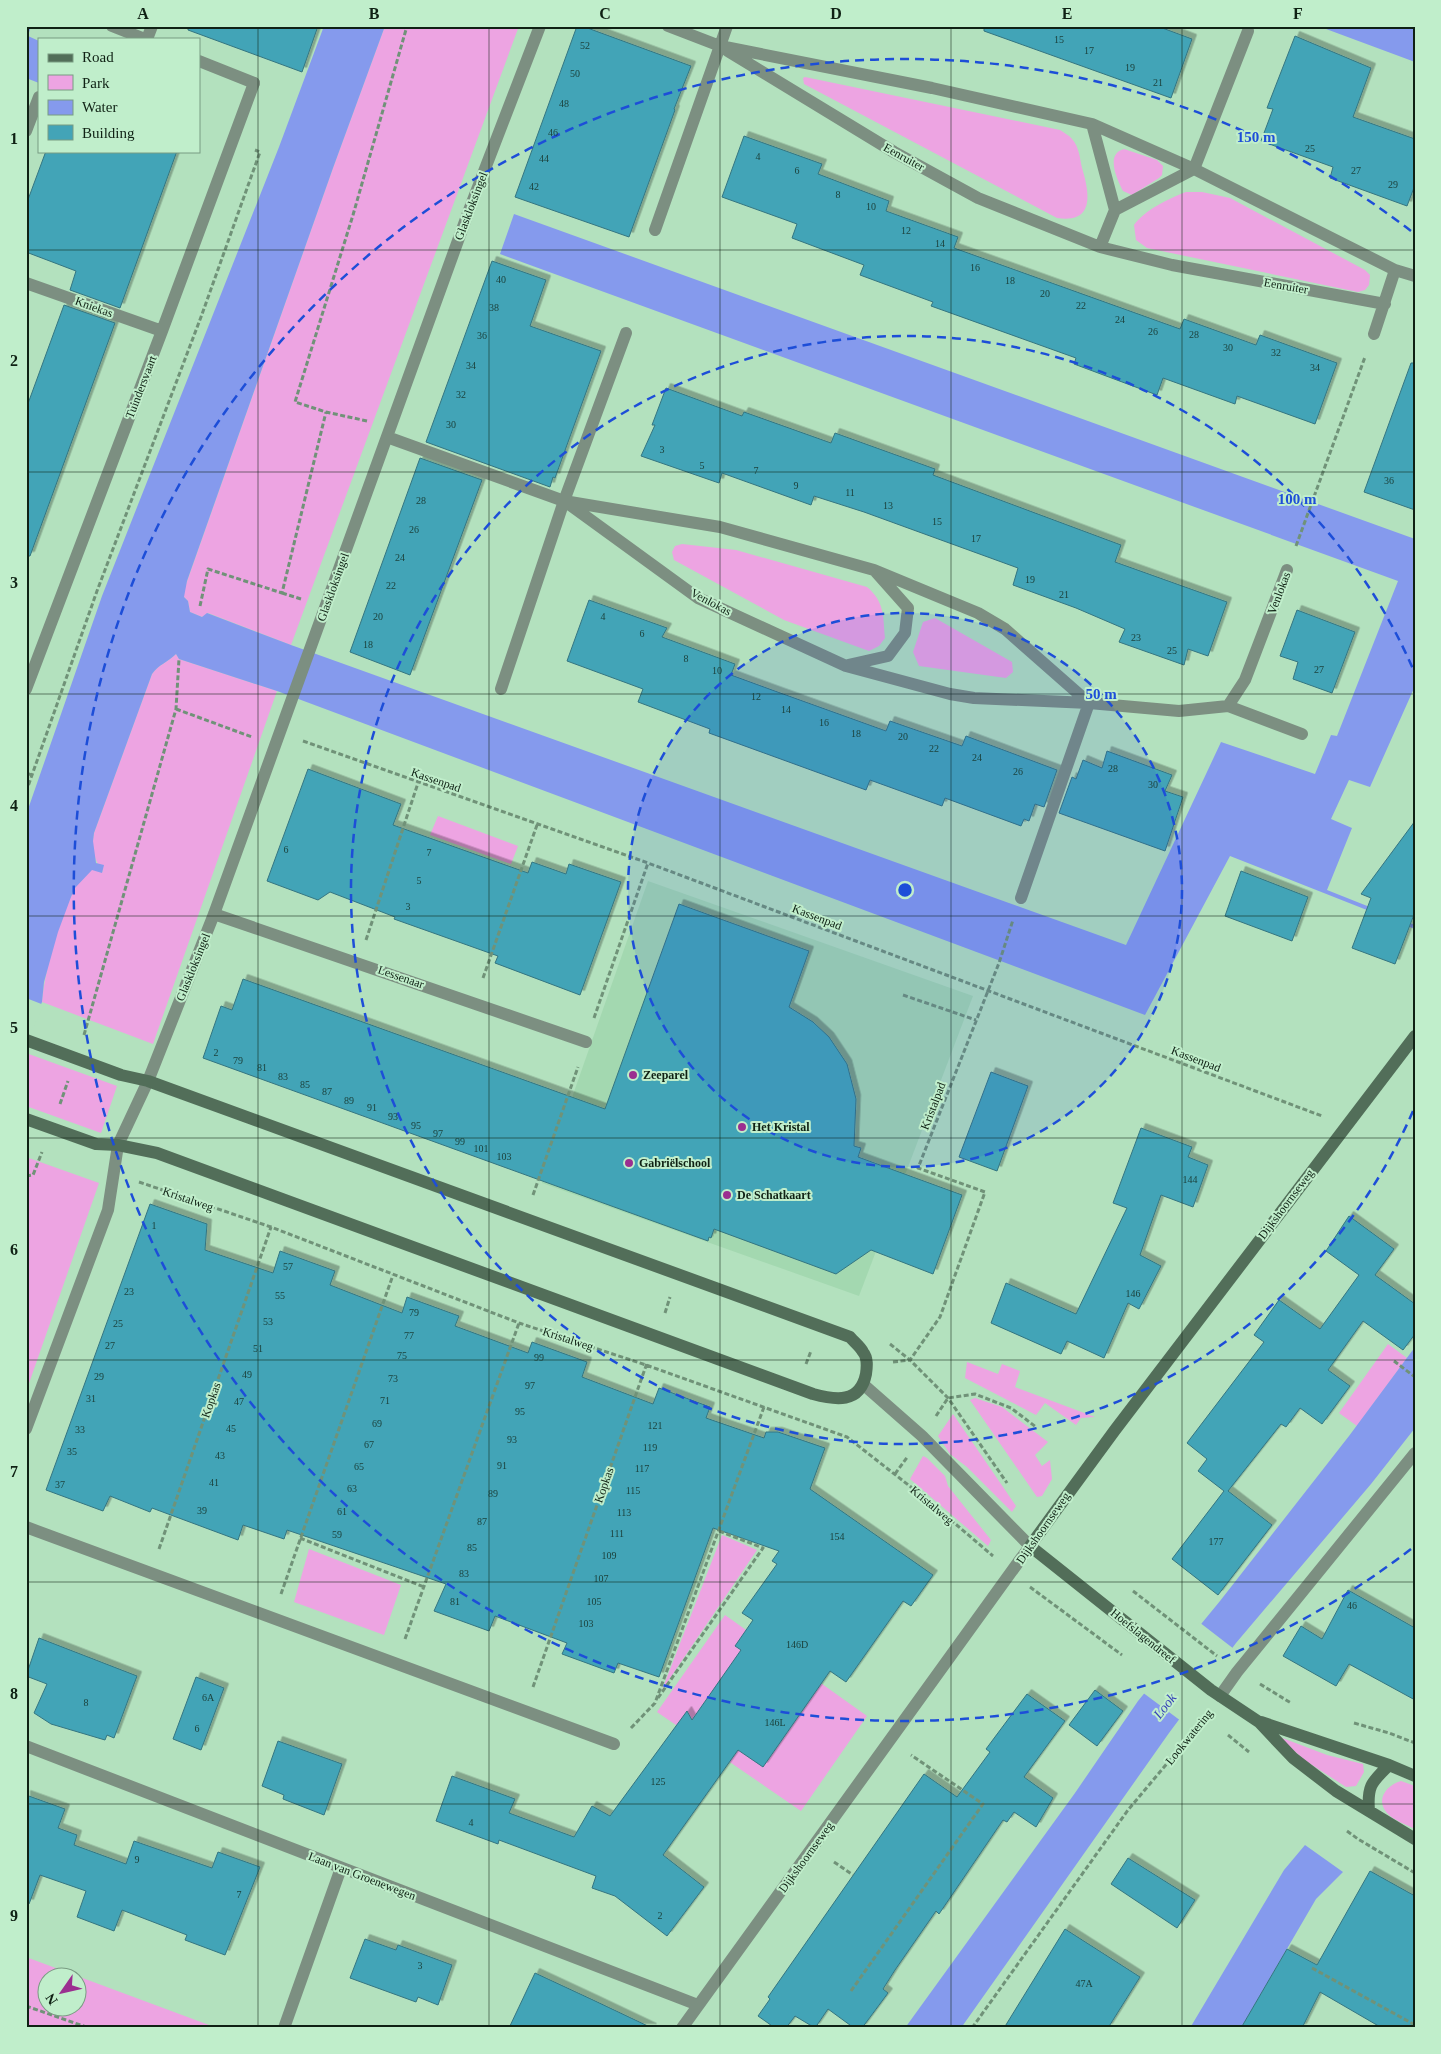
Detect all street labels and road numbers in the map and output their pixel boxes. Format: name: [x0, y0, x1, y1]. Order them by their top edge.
street label: Eenruiter: [881, 140, 927, 174]
street label: Glaskloksingel: [452, 169, 491, 242]
street label: Eenruiter: [1263, 275, 1309, 297]
street label: Kniekas: [73, 294, 115, 320]
street label: Tuindersvaart: [123, 353, 160, 420]
street label: Glaskloksingel: [314, 550, 352, 623]
street label: Venlokas: [1265, 570, 1294, 616]
street label: Venlokas: [688, 585, 734, 619]
street label: Kassenpad: [409, 765, 463, 795]
street label: Kassenpad: [790, 901, 844, 933]
street label: Glaskloksingel: [173, 930, 213, 1003]
street label: Lessenaar: [376, 963, 426, 991]
street label: Kassenpad: [1169, 1043, 1223, 1075]
street label: Kristalpad: [918, 1080, 948, 1132]
street label: Dijkshoornseweg: [1255, 1166, 1317, 1242]
street label: Kristalweg: [161, 1184, 215, 1214]
street label: Kristalweg: [541, 1324, 595, 1354]
street label: Kopkas: [198, 1380, 224, 1420]
street label: Kopkas: [591, 1465, 617, 1505]
street label: Kristalweg: [907, 1483, 957, 1527]
street label: Dijkshoornseweg: [1013, 1490, 1073, 1566]
street label: Hoefslagendreef: [1108, 1606, 1178, 1666]
street label: Lookwatering: [1162, 1706, 1216, 1768]
street label: Dijkshoornseweg: [776, 1819, 836, 1895]
street label: Laan van Groenewegen: [306, 1849, 418, 1903]

